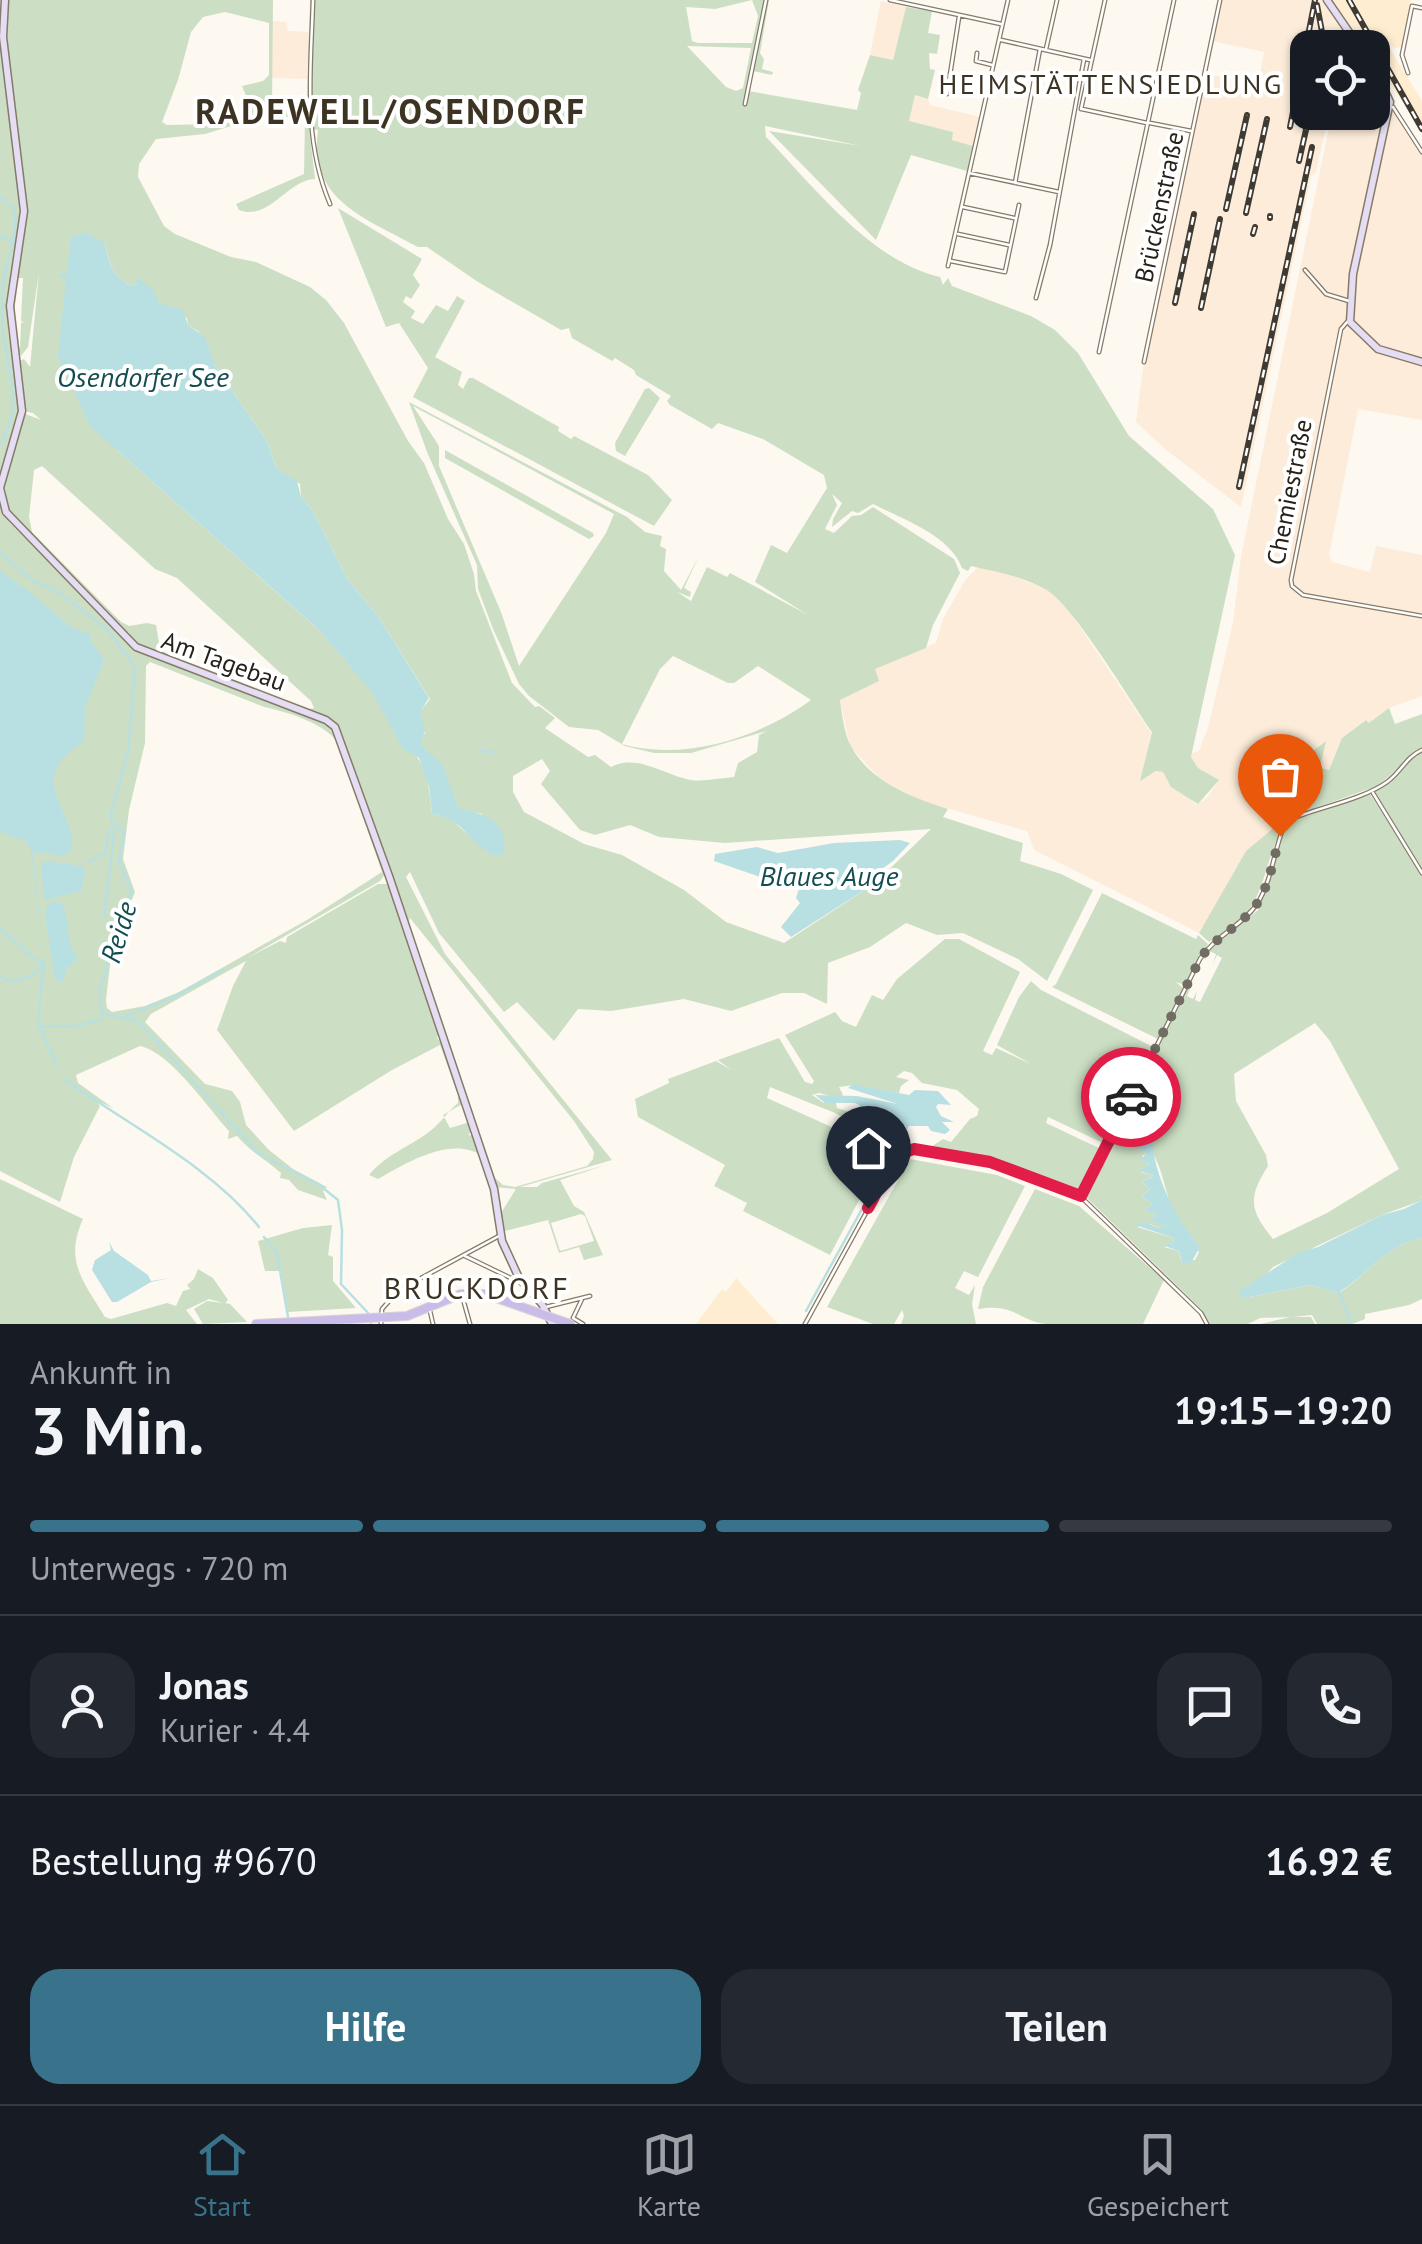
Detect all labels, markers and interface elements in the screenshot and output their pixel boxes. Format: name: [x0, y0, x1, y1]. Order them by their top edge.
map controls: [1290, 30, 1390, 130]
button: locate: [1290, 30, 1390, 130]
district label: HEIMSTÄTTENSIEDLUNG: [938, 65, 1284, 102]
district label: RADEWELL/OSENDORF: [195, 88, 587, 134]
street label: Brückenstraße: [1127, 129, 1191, 285]
water label: Osendorfer See: [57, 358, 229, 395]
street label: Chemiestraße: [1259, 416, 1319, 568]
street label: Am Tagebau: [157, 624, 291, 698]
pin: [1238, 734, 1323, 837]
icon: bag: [1253, 749, 1308, 804]
water label: Blaues Auge: [760, 857, 898, 894]
water label: Reide: [91, 897, 145, 967]
courier: [1081, 1047, 1181, 1147]
icon: car: [1104, 1070, 1159, 1125]
pin: [826, 1106, 911, 1209]
icon: home: [841, 1121, 896, 1176]
district label: BRUCKDORF: [384, 1268, 570, 1307]
text: Ankunft in: [30, 1351, 171, 1393]
text: 19:15–19:20: [1174, 1385, 1392, 1434]
text: 3 Min.: [30, 1388, 204, 1472]
text: Unterwegs · 720 m: [30, 1547, 288, 1589]
button: person: [30, 1653, 135, 1758]
button: chat: [1157, 1653, 1262, 1758]
button: phone: [1287, 1653, 1392, 1758]
text: Jonas: [160, 1660, 249, 1709]
text: Kurier · 4.4: [160, 1709, 310, 1751]
text: Bestellung #9670: [30, 1836, 317, 1885]
text: 16.92 €: [1265, 1836, 1392, 1885]
button: Hilfe: [30, 1969, 701, 2084]
button: Teilen: [721, 1969, 1392, 2084]
tab: Start: [193, 2127, 251, 2224]
tab: Karte: [637, 2127, 701, 2224]
tab: Gespeichert: [1087, 2127, 1229, 2224]

